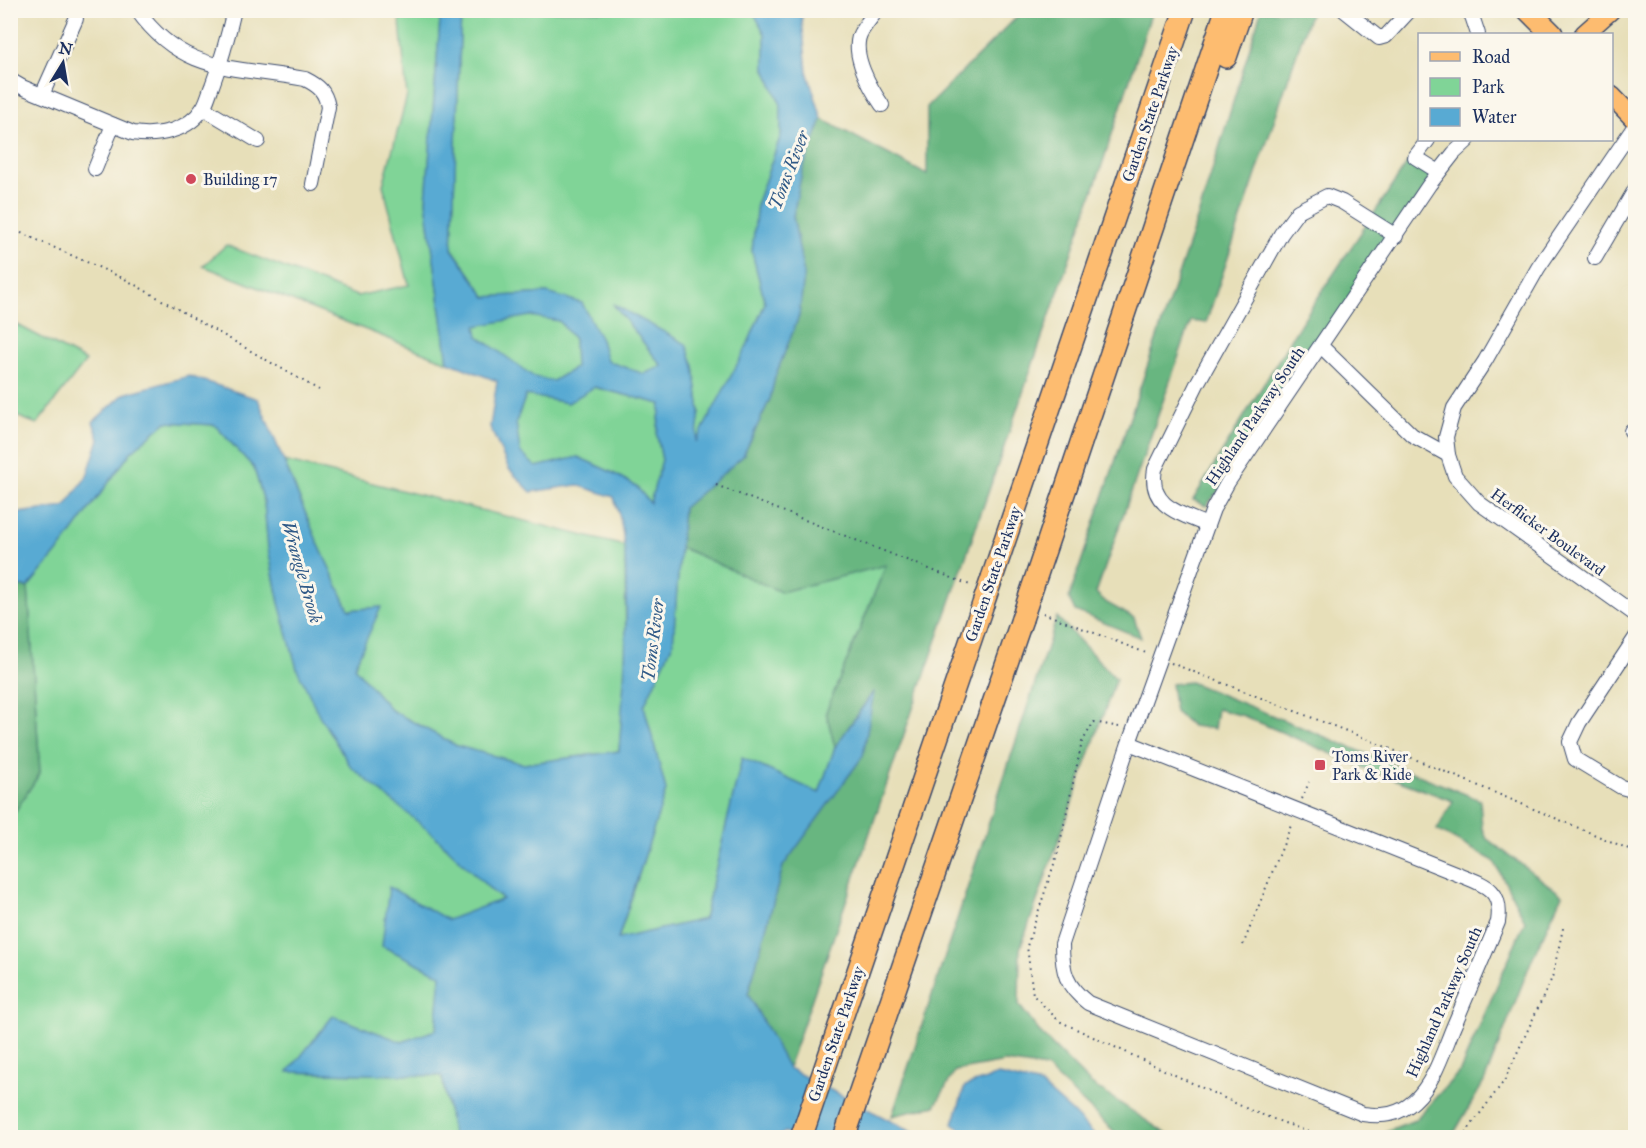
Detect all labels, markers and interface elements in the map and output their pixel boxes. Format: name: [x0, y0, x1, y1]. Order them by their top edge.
north arrow: [33, 33, 93, 93]
legend: [1418, 33, 1613, 141]
text: N: [57, 38, 75, 59]
street label: Garden State Parkway: [1118, 43, 1182, 184]
text: Road: [1472, 46, 1510, 68]
text: Park: [1472, 76, 1505, 98]
text: Water: [1472, 106, 1517, 128]
water label: Toms River: [764, 126, 815, 213]
place label: Building 17: [203, 170, 278, 190]
marker: Building 17: [184, 172, 198, 186]
street label: Highland Parkway South: [1202, 343, 1309, 489]
street label: Herflicker Boulevard: [1487, 484, 1609, 580]
street label: Garden State Parkway: [961, 503, 1025, 644]
water label: Wrangle Brook: [277, 518, 327, 626]
water label: Toms River: [637, 596, 669, 683]
place label: Toms River Park & Ride: [1332, 747, 1412, 784]
marker: Toms River Park & Ride: [1313, 758, 1327, 772]
street label: Highland Parkway South: [1402, 924, 1487, 1081]
street label: Garden State Parkway: [804, 963, 868, 1104]

